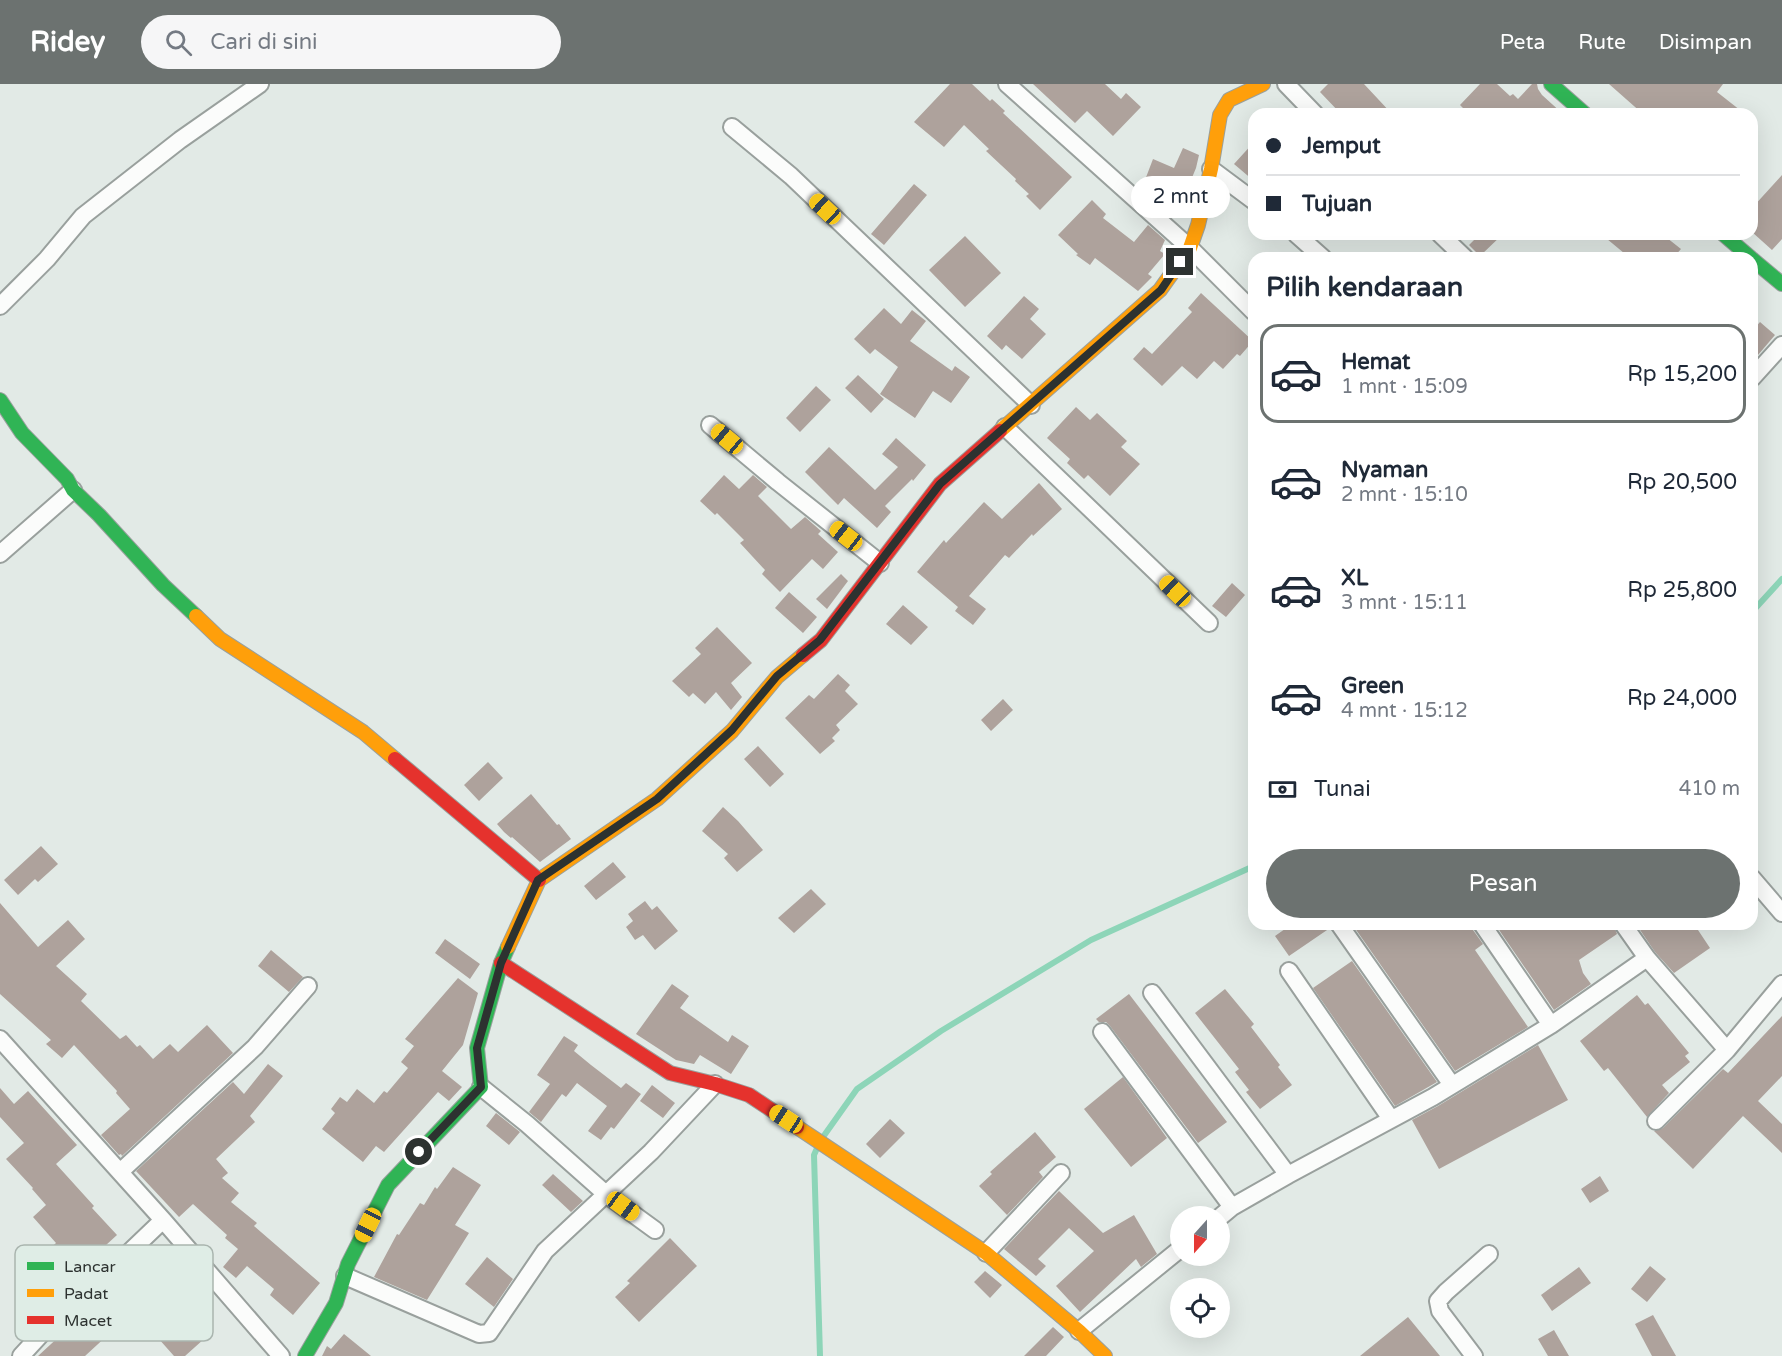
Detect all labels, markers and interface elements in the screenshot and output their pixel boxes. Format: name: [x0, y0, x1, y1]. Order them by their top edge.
search box: [141, 15, 561, 69]
text: Ridey: [30, 25, 105, 59]
icon: search: [162, 26, 195, 59]
text: Cari di sini: [210, 29, 318, 55]
text: Peta: [1500, 30, 1545, 55]
text: Rute: [1578, 30, 1626, 55]
text: Disimpan: [1659, 30, 1752, 55]
text: Jemput: [1302, 133, 1381, 159]
callout: 2 mnt: [1130, 175, 1230, 217]
text: 2 mnt: [1153, 185, 1208, 209]
car: [806, 190, 844, 228]
text: Tujuan: [1302, 191, 1372, 217]
route end: [1166, 248, 1193, 275]
text: Pilih kendaraan: [1266, 271, 1463, 304]
icon: car: [1269, 347, 1323, 401]
text: Hemat: [1341, 349, 1410, 375]
text: Rp 15,200: [1627, 361, 1737, 387]
text: 1 mnt · 15:09: [1341, 375, 1468, 399]
car: [707, 421, 747, 457]
icon: car: [1269, 455, 1323, 509]
text: Nyaman: [1341, 457, 1428, 483]
text: Rp 20,500: [1627, 469, 1737, 495]
text: 2 mnt · 15:10: [1341, 483, 1468, 507]
car: [826, 518, 866, 554]
icon: car: [1269, 563, 1323, 617]
text: XL: [1341, 565, 1368, 591]
car: [1156, 572, 1194, 610]
text: Rp 25,800: [1627, 577, 1737, 603]
text: 3 mnt · 15:11: [1341, 591, 1468, 615]
icon: car: [1269, 671, 1323, 725]
text: Green: [1341, 673, 1404, 699]
text: Rp 24,000: [1627, 685, 1737, 711]
text: 4 mnt · 15:12: [1341, 699, 1468, 723]
icon: cash: [1266, 773, 1299, 806]
text: Tunai: [1314, 776, 1371, 802]
text: 410 m: [1679, 777, 1740, 801]
button: Pesan: [1266, 849, 1740, 918]
car: [766, 1102, 806, 1136]
route start: [405, 1138, 432, 1165]
car: [603, 1188, 643, 1224]
car: [352, 1205, 384, 1245]
north arrow: [1170, 1206, 1230, 1266]
map controls: [1170, 1206, 1230, 1338]
legend: [15, 1245, 213, 1341]
text: Lancar: [64, 1257, 116, 1277]
button: locate: [1170, 1278, 1230, 1338]
text: Padat: [64, 1284, 108, 1304]
text: Macet: [64, 1311, 112, 1331]

